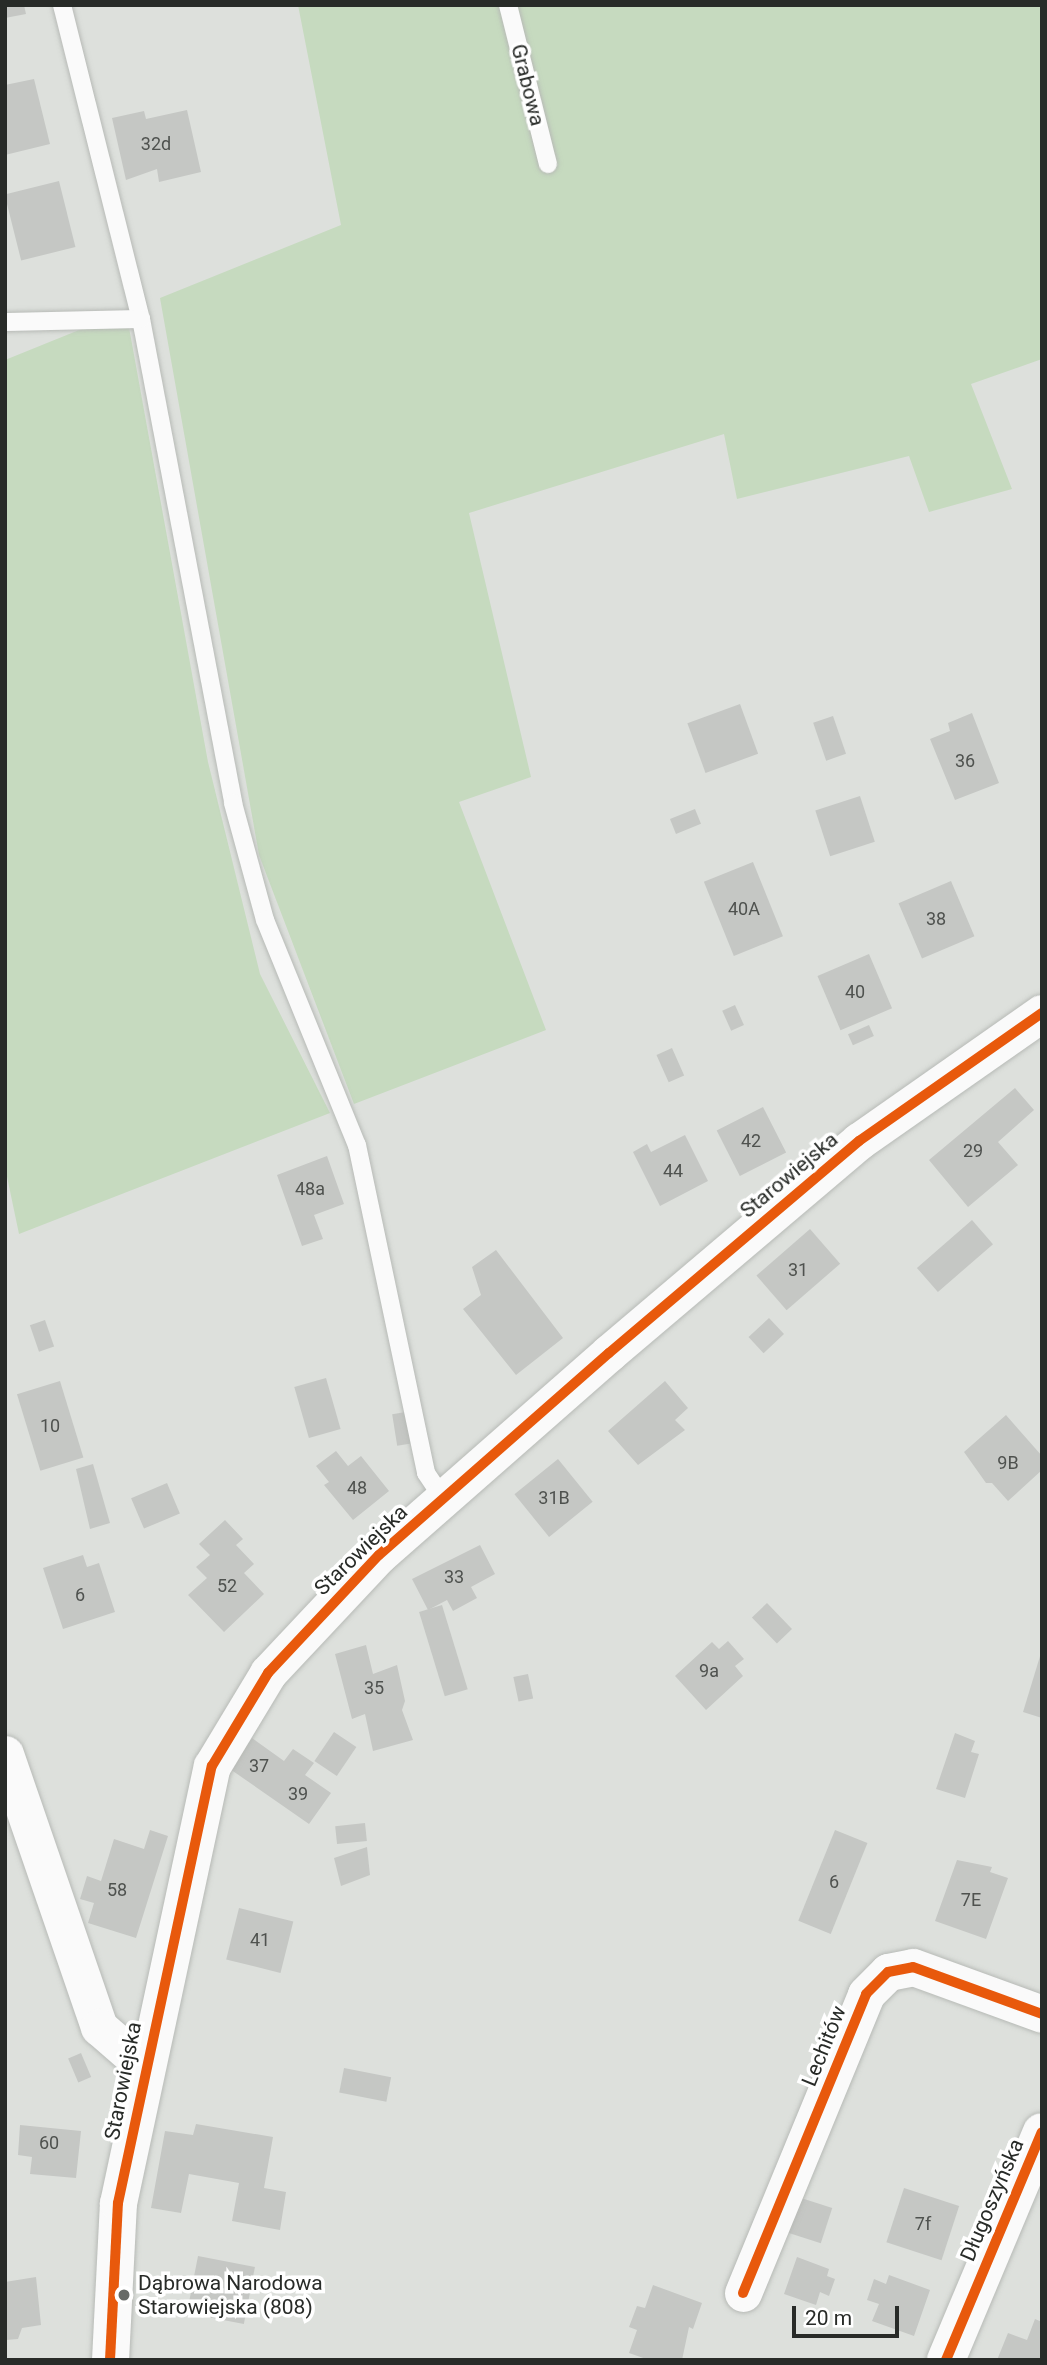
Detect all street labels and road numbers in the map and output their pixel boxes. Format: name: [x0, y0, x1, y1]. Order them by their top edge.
street label: Grabowa: [506, 41, 550, 129]
street label: Starowiejska: [735, 1127, 843, 1223]
street label: Starowiejska: [309, 1499, 413, 1601]
street label: Lechitów: [796, 2002, 852, 2090]
street label: Starowiejska: [99, 2020, 147, 2142]
street label: Długoszyńska: [955, 2135, 1029, 2265]

